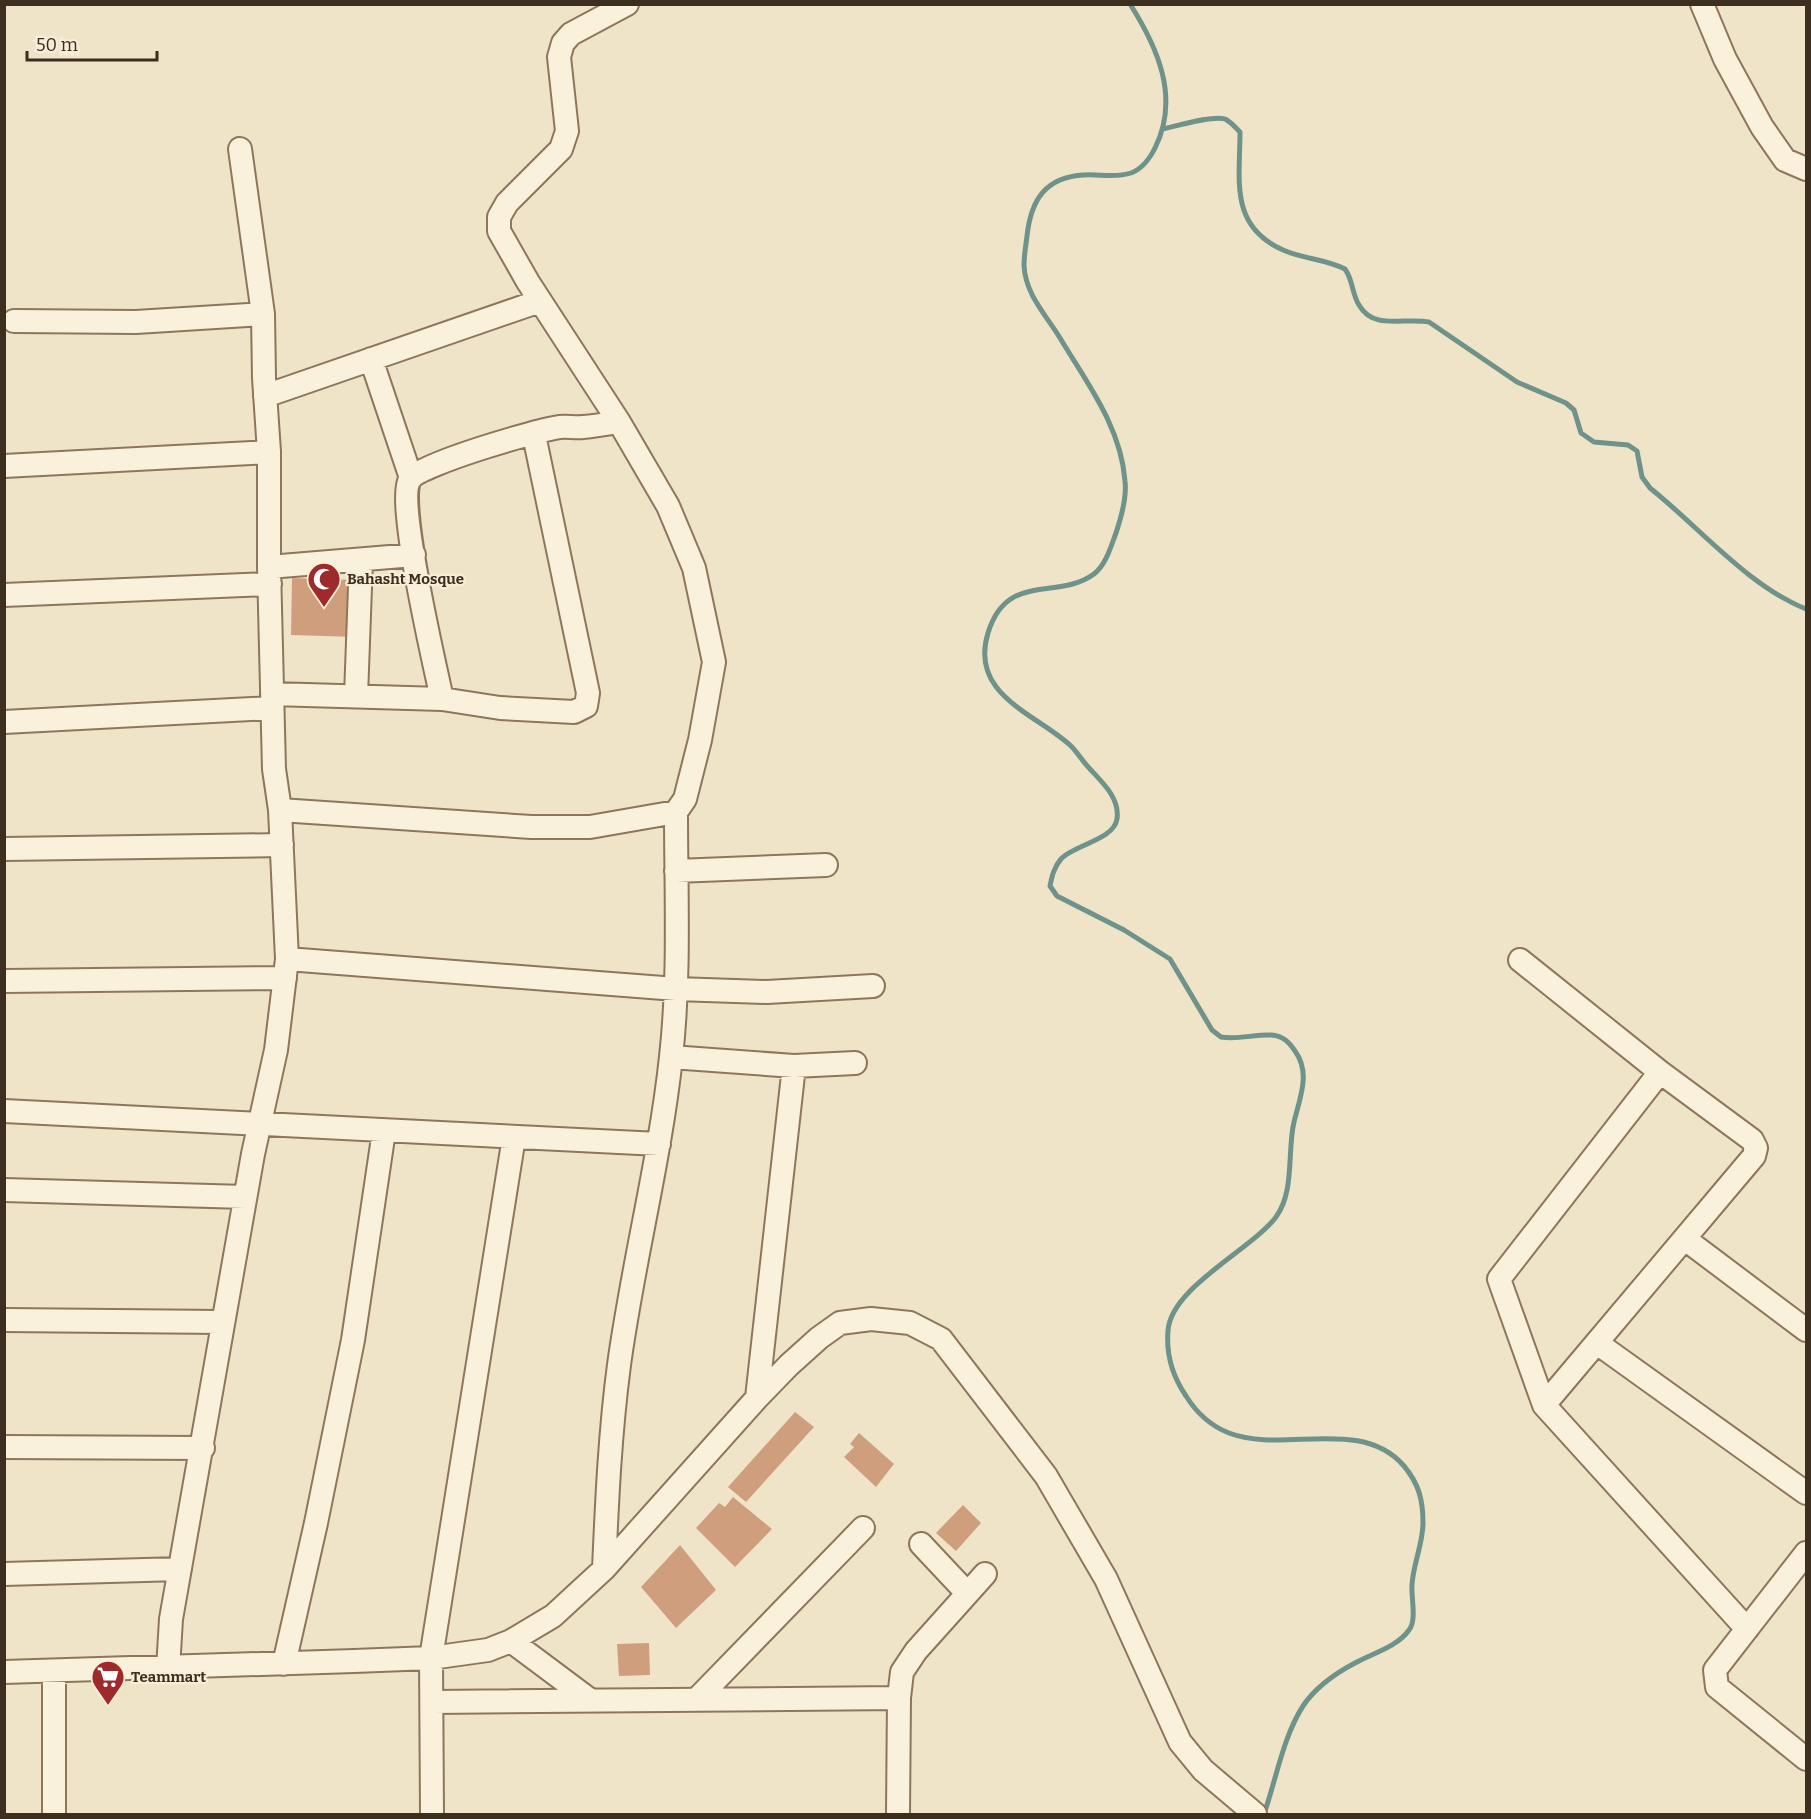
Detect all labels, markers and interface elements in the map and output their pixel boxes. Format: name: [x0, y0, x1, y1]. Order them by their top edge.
scale bar: [27, 24, 158, 62]
text: 50 m: [36, 34, 78, 56]
mosque icon: Bahasht Mosque: [306, 561, 342, 608]
place label: Bahasht Mosque: [347, 570, 464, 588]
supermarket icon: Teammart: [90, 1659, 126, 1706]
place label: Teammart: [131, 1668, 206, 1686]

